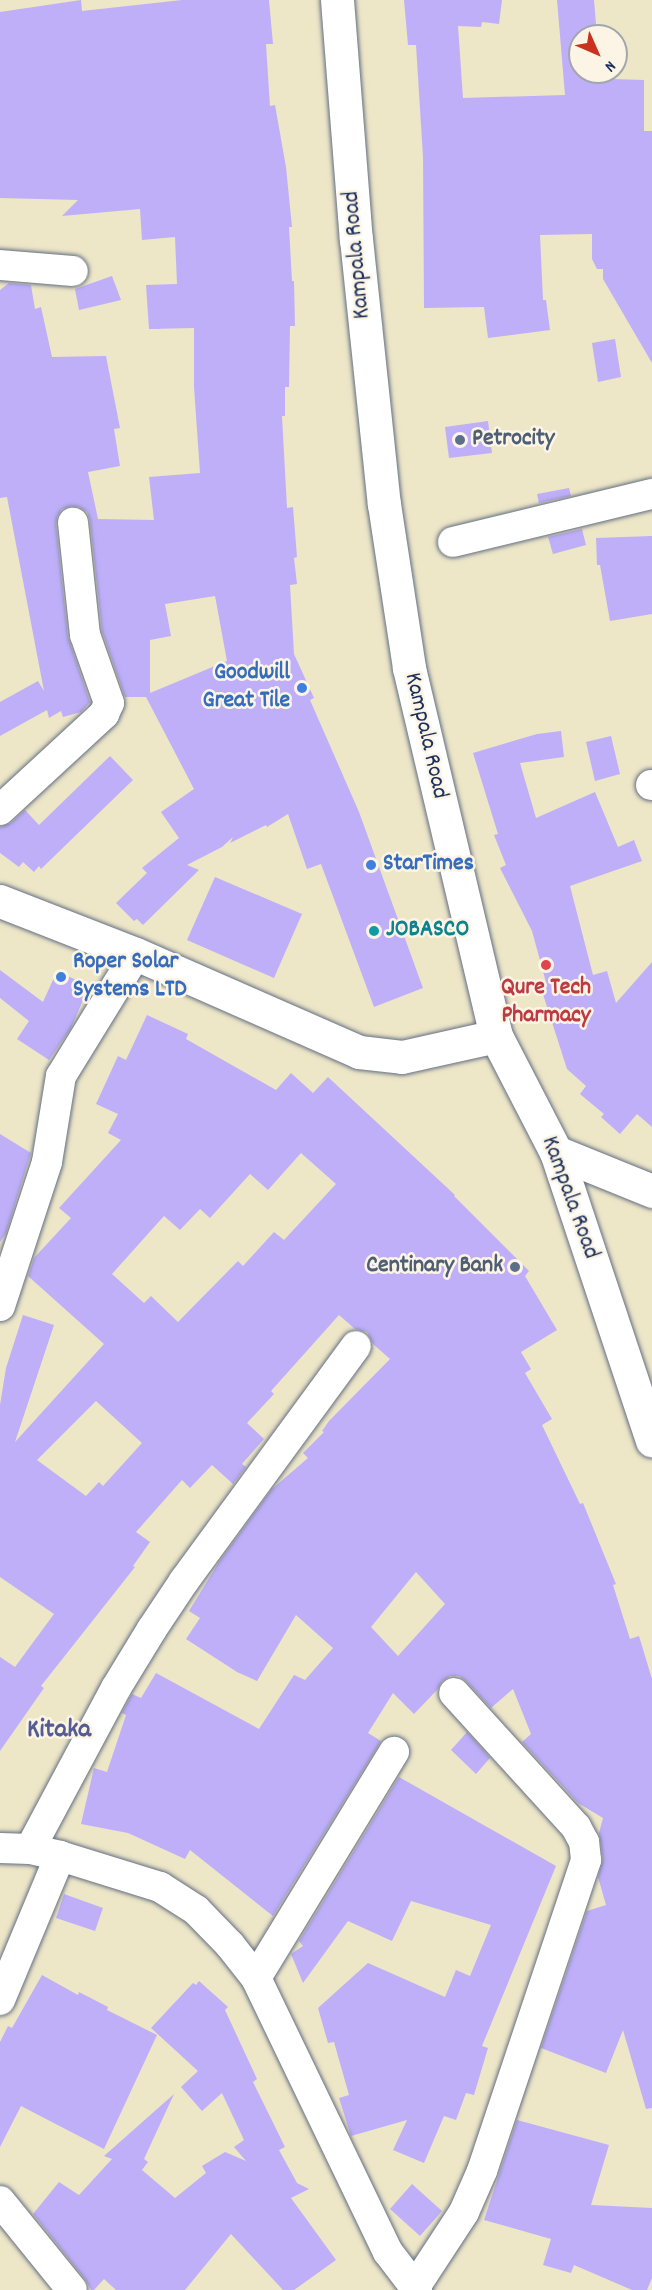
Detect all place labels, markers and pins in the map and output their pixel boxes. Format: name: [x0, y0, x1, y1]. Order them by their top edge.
place label: Petrocity: [472, 426, 555, 454]
marker: Petrocity: [453, 433, 467, 447]
place label: Goodwill Great Tile: [203, 660, 290, 716]
marker: Goodwill Great Tile: [295, 681, 309, 695]
place label: StarTimes: [383, 851, 474, 879]
marker: StarTimes: [364, 858, 378, 872]
place label: JOBASCO: [386, 917, 469, 945]
marker: JOBASCO: [367, 924, 381, 938]
place label: Roper Solar Systems LTD: [73, 949, 187, 1005]
marker: Qure Tech Pharmacy: [539, 958, 553, 972]
marker: Roper Solar Systems LTD: [54, 970, 68, 984]
place label: Qure Tech Pharmacy: [501, 975, 591, 1031]
place label: Centinary Bank: [366, 1253, 503, 1281]
marker: Centinary Bank: [508, 1260, 522, 1274]

